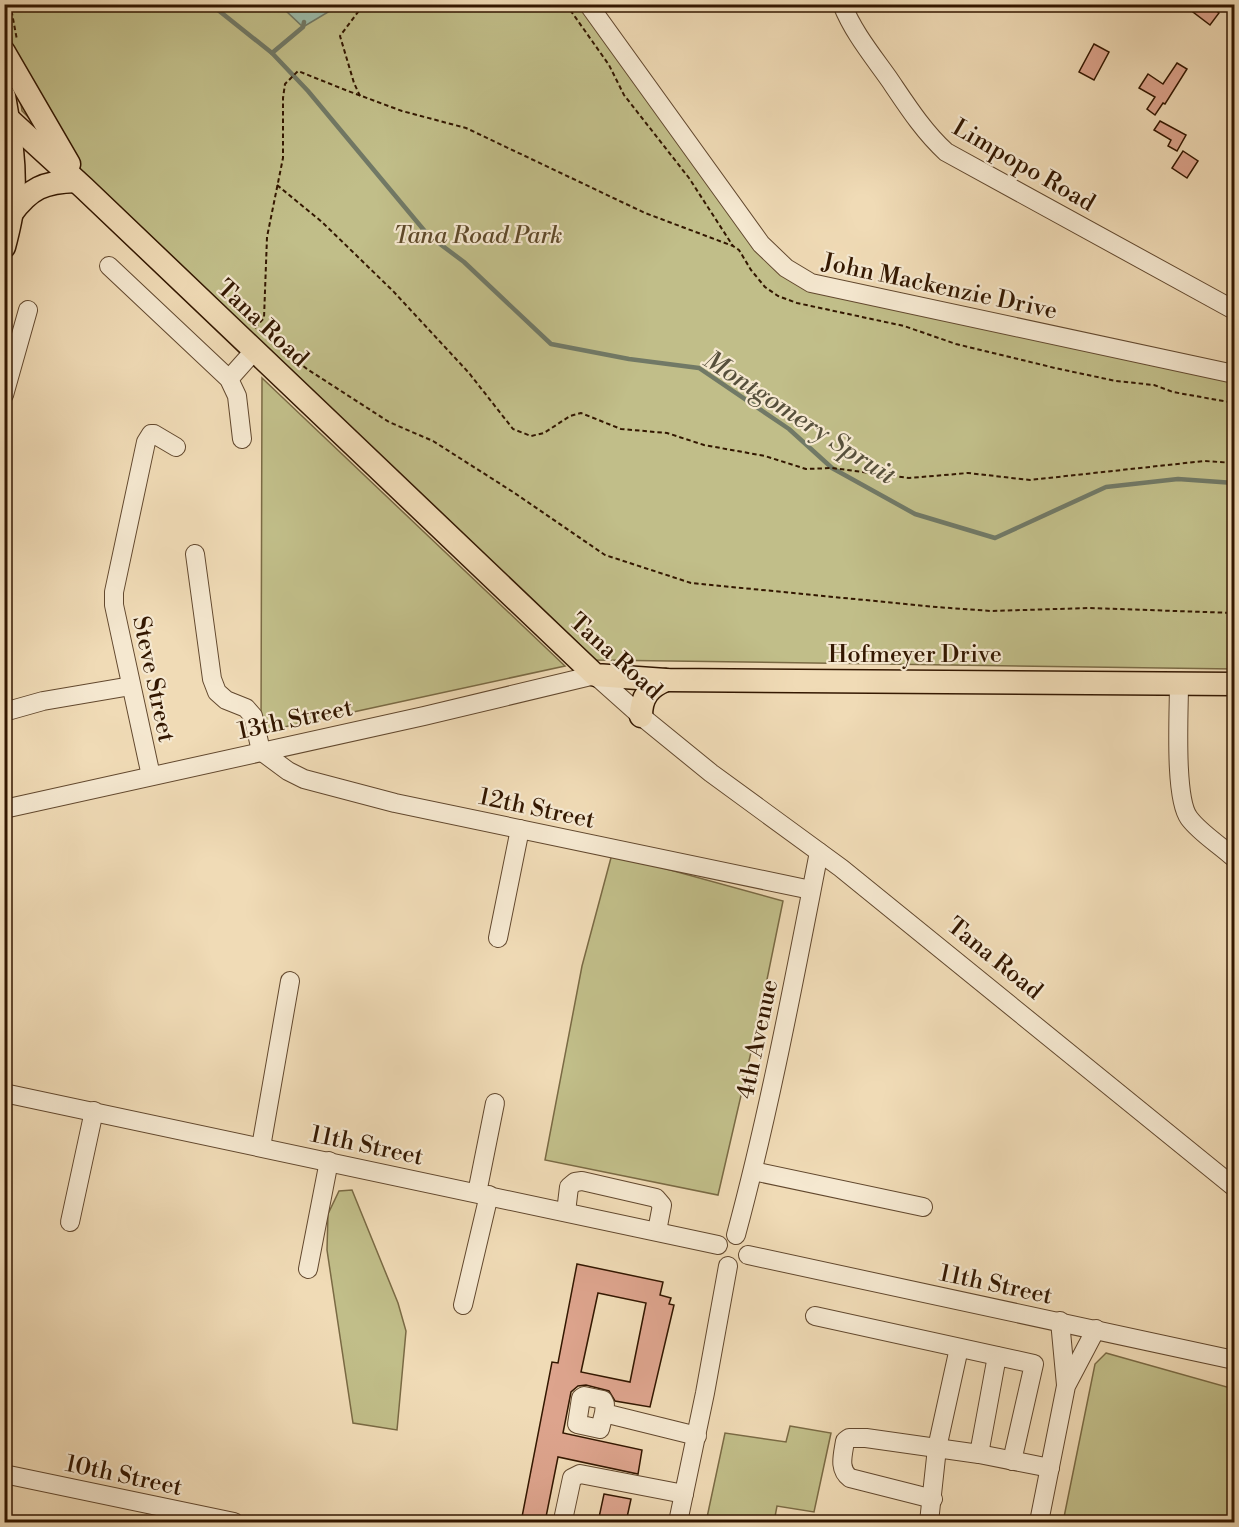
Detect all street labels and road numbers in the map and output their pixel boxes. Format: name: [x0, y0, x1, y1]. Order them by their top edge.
street label: Limpopo Road: [947, 113, 1101, 219]
street label: John Mackenzie Drive: [819, 247, 1060, 327]
street label: Tana Road: [210, 274, 315, 374]
street label: Tana Road: [563, 607, 668, 707]
street label: Steve Street: [125, 614, 181, 745]
street label: Hofmeyer Drive: [828, 640, 1002, 670]
street label: 13th Street: [235, 693, 356, 747]
street label: 12th Street: [476, 782, 598, 836]
street label: Tana Road: [940, 911, 1049, 1007]
street label: 4th Avenue: [731, 977, 785, 1102]
street label: 11th Street: [308, 1119, 426, 1173]
street label: 11th Street: [937, 1258, 1055, 1312]
street label: 10th Street: [63, 1449, 185, 1503]

